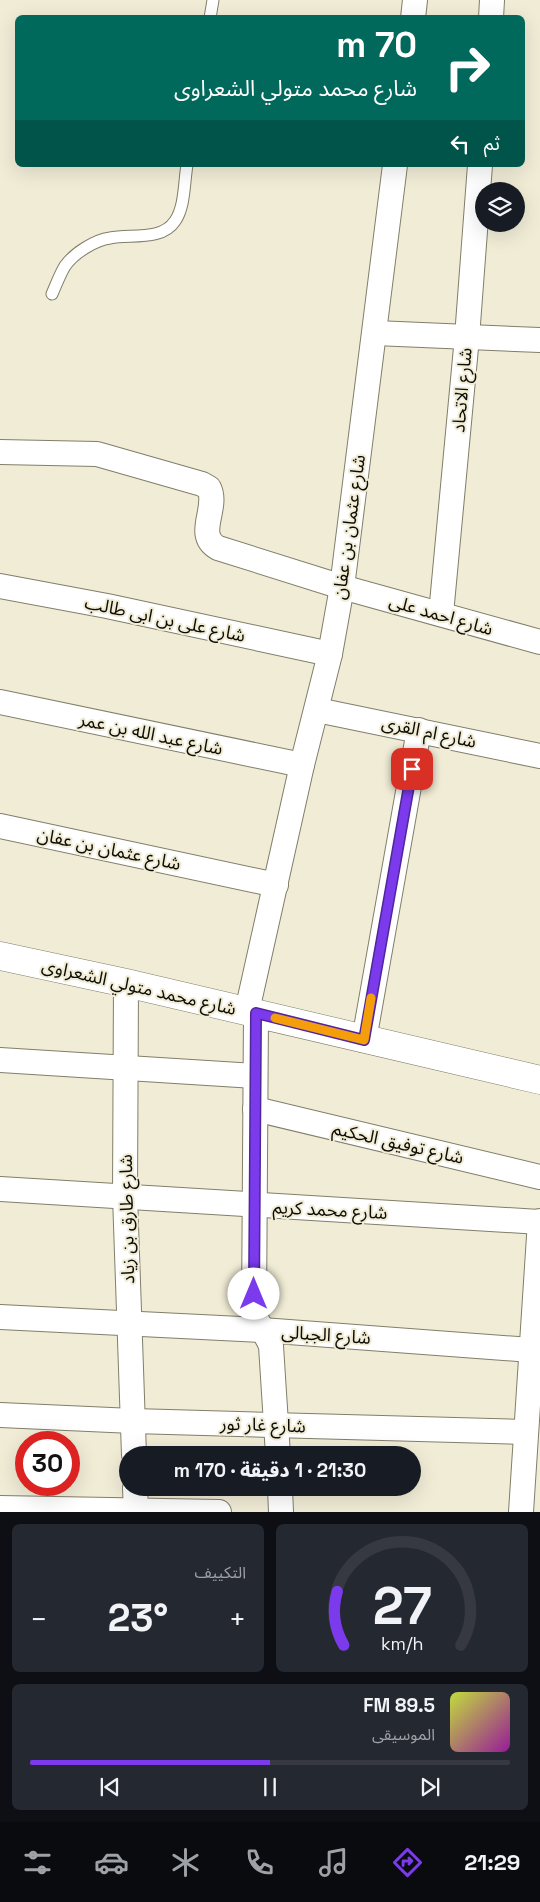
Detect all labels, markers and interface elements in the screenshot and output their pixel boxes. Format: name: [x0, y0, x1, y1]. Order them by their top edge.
text: 70 m: [336, 23, 417, 67]
icon: right: [435, 35, 500, 100]
text: شارع محمد متولي الشعراوى: [174, 74, 417, 102]
icon: left: [446, 130, 474, 158]
text: ثم: [484, 131, 500, 156]
map controls: [475, 182, 525, 232]
button: layers: [475, 182, 525, 232]
street label: شارع الاتحاد: [446, 347, 480, 434]
street label: شارع عثمان بن عفان: [327, 453, 373, 601]
street label: شارع احمد على: [386, 589, 496, 643]
street label: شارع على بن ابى طالب: [82, 590, 247, 650]
street label: شارع عبد الله بن عمر: [76, 707, 225, 763]
street label: شارع ام القرى: [379, 710, 478, 756]
pin: [391, 748, 433, 790]
icon: arrive: [398, 755, 426, 783]
street label: شارع عثمان بن عفان: [35, 822, 183, 878]
street label: شارع محمد متولي الشعراوى: [39, 953, 239, 1023]
street label: شارع توفيق الحكيم: [330, 1116, 466, 1172]
street label: شارع طارق بن زياد: [114, 1154, 142, 1284]
street label: شارع محمد كريم: [272, 1195, 388, 1227]
position arrow: [227, 1267, 279, 1319]
street label: شارع الجبالى: [280, 1320, 371, 1352]
street label: شارع غار ثور: [219, 1411, 306, 1440]
speed limit sign: 30: [15, 1431, 80, 1496]
text: 21:30 · 1 دقيقة · 170 m: [174, 1458, 366, 1483]
text: التكييف: [194, 1562, 246, 1583]
text: 27: [372, 1573, 432, 1639]
text: 23°: [108, 1594, 168, 1642]
text: −: [30, 1601, 47, 1637]
text: +: [229, 1601, 246, 1637]
text: km/h: [381, 1632, 423, 1655]
text: 89.5 FM: [363, 1693, 435, 1718]
text: الموسيقى: [372, 1724, 435, 1745]
icon: previous: [96, 1773, 124, 1801]
icon: pause: [256, 1773, 284, 1801]
icon: next: [416, 1773, 444, 1801]
icon: filters: [20, 1845, 55, 1880]
icon: car: [94, 1845, 129, 1880]
icon: climate: [168, 1845, 203, 1880]
icon: phone: [242, 1845, 277, 1880]
icon: music: [316, 1845, 351, 1880]
icon: directions: [390, 1845, 425, 1880]
text: 21:29: [464, 1848, 520, 1876]

